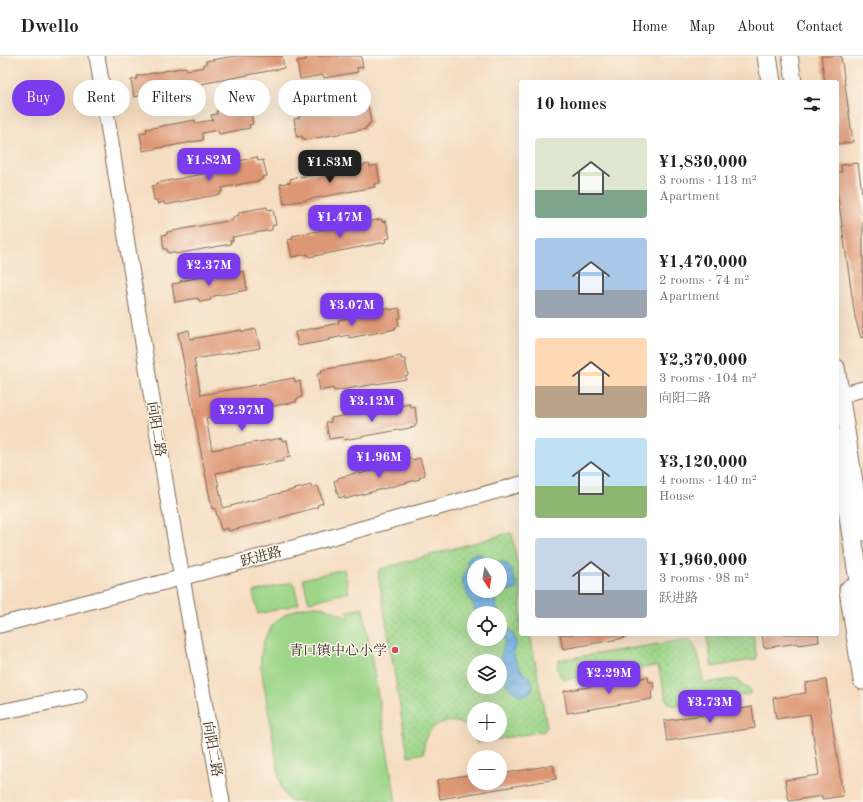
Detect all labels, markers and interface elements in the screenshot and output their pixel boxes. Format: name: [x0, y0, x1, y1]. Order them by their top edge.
text: Dwello: [20, 18, 79, 37]
text: Home: [632, 20, 667, 34]
text: Map: [689, 20, 715, 34]
text: About: [737, 20, 774, 34]
text: Contact: [796, 20, 843, 34]
chip: Buy: [12, 80, 65, 116]
chip: Rent: [73, 80, 130, 116]
chip: Filters: [138, 80, 206, 116]
chip: New: [214, 80, 270, 116]
chip: Apartment: [278, 80, 371, 116]
icon: filters: [801, 93, 823, 115]
text: 10 homes: [535, 96, 607, 113]
pin: ¥1.82M: [176, 148, 242, 182]
pin: ¥1.83M: [297, 150, 363, 184]
text: ¥1.82M: [186, 154, 232, 167]
icon: home: [567, 154, 615, 202]
text: ¥1,830,000: [659, 154, 747, 171]
text: ¥1.83M: [307, 156, 353, 169]
text: 3 rooms · 113 m²: [659, 174, 757, 187]
text: Apartment: [659, 190, 720, 203]
pin: ¥1.47M: [307, 205, 373, 239]
text: ¥1.47M: [317, 211, 363, 224]
pin: ¥2.37M: [176, 253, 242, 287]
icon: home: [567, 254, 615, 302]
text: ¥1,470,000: [659, 254, 747, 271]
text: ¥2.37M: [186, 259, 232, 272]
text: 2 rooms · 74 m²: [659, 274, 749, 287]
text: Apartment: [659, 290, 720, 303]
pin: ¥3.07M: [319, 293, 385, 327]
text: ¥3.07M: [329, 299, 375, 312]
text: ¥2,370,000: [659, 352, 747, 369]
icon: home: [567, 354, 615, 402]
text: 3 rooms · 104 m²: [659, 372, 757, 385]
pin: ¥3.12M: [339, 389, 405, 423]
text: 向阳二路: [659, 392, 711, 405]
text: ¥3.12M: [349, 395, 395, 408]
pin: ¥2.97M: [209, 398, 275, 432]
street label: 向阳二路: [145, 400, 168, 458]
text: ¥2.97M: [219, 404, 265, 417]
pin: ¥1.96M: [346, 445, 412, 479]
text: ¥1.96M: [356, 451, 402, 464]
icon: home: [567, 454, 615, 502]
text: ¥3,120,000: [659, 454, 747, 471]
text: 4 rooms · 140 m²: [659, 474, 757, 487]
text: House: [659, 490, 694, 503]
street label: 跃进路: [239, 544, 283, 569]
text: ¥1,960,000: [659, 552, 747, 569]
icon: home: [567, 554, 615, 602]
north arrow: [467, 558, 507, 598]
map controls: [467, 558, 507, 790]
text: 3 rooms · 98 m²: [659, 572, 749, 585]
text: 跃进路: [659, 592, 698, 605]
button: locate: [467, 606, 507, 646]
place label: 青口镇中心小学: [289, 643, 387, 658]
marker: 青口镇中心小学: [390, 645, 400, 655]
button: layers: [467, 654, 507, 694]
pin: ¥2.29M: [576, 661, 642, 695]
text: ¥2.29M: [586, 667, 632, 680]
pin: ¥3.73M: [677, 690, 743, 724]
text: ¥3.73M: [687, 696, 733, 709]
button: +: [467, 702, 507, 742]
street label: 向阳二路: [200, 720, 225, 778]
button: −: [467, 750, 507, 790]

